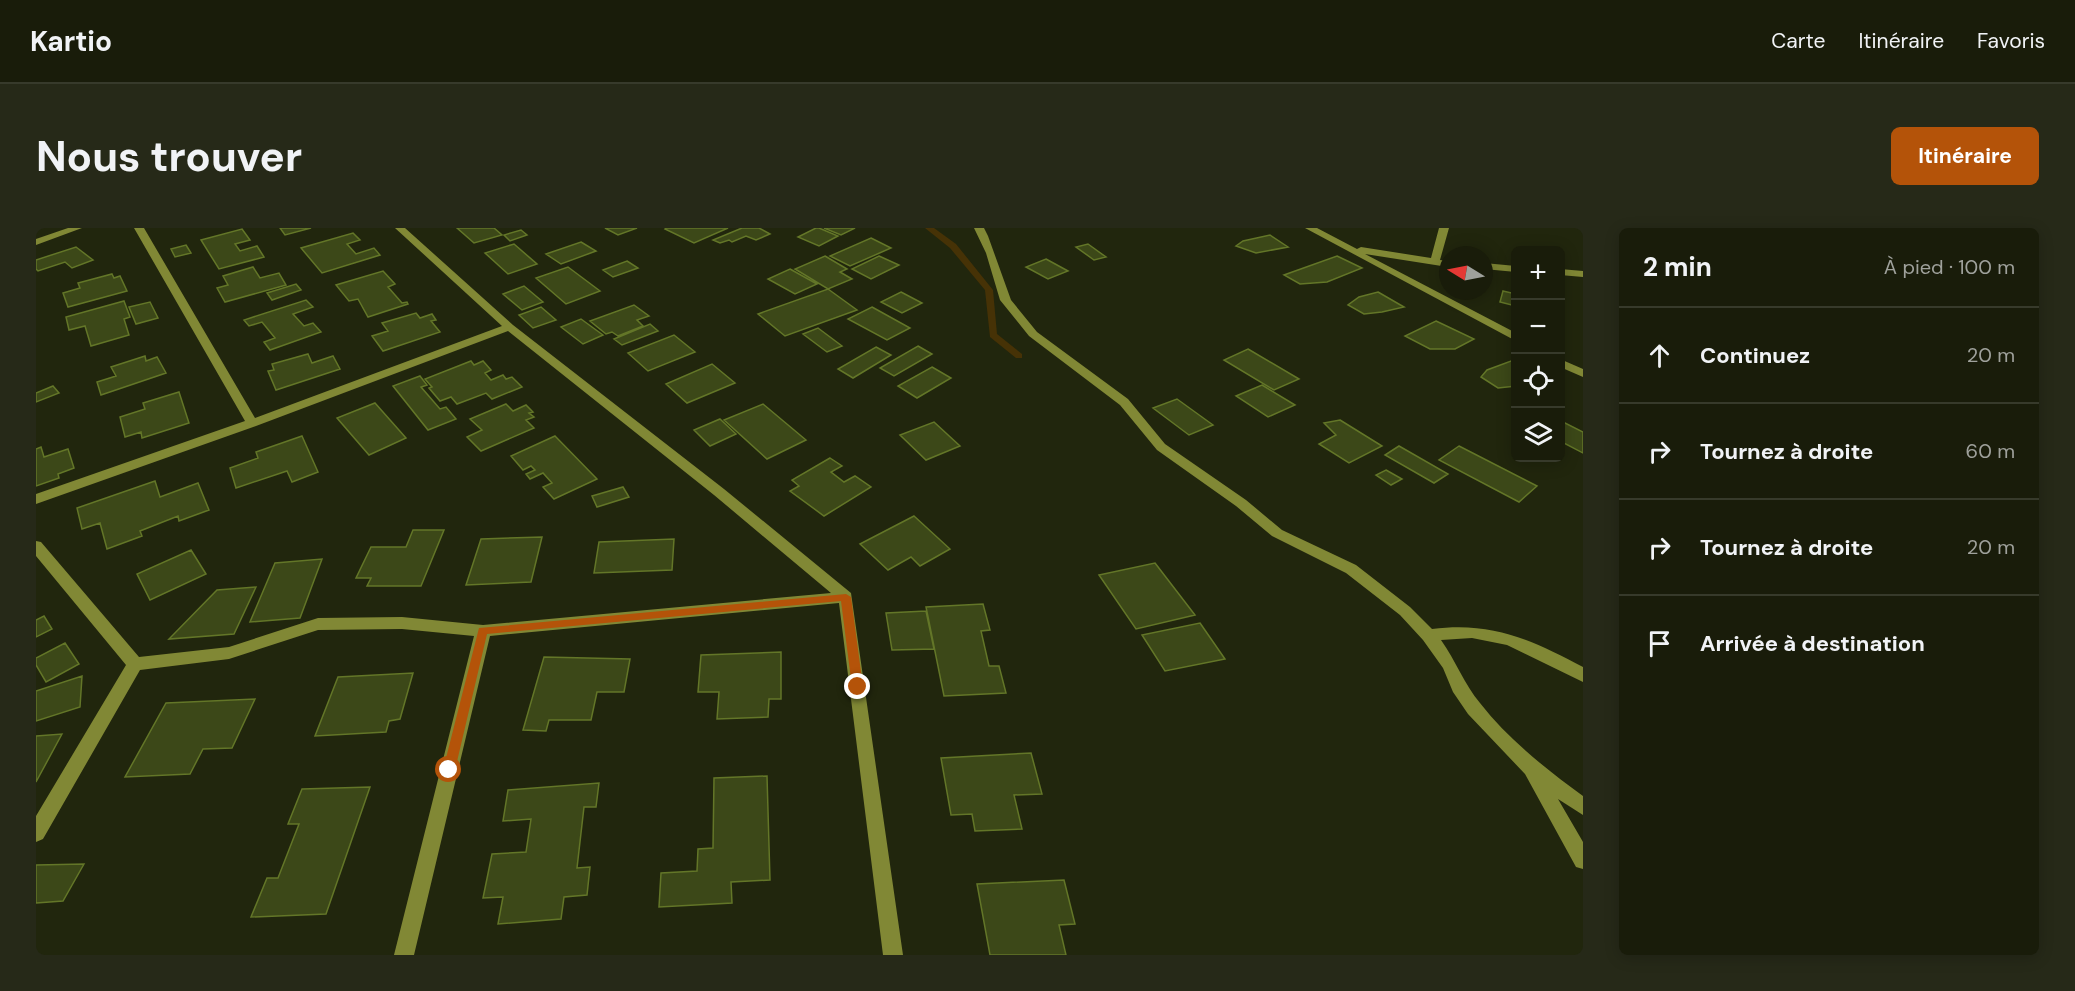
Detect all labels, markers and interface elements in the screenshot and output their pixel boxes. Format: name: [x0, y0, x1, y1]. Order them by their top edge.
text: Kartio: [30, 23, 112, 60]
text: Carte: [1771, 27, 1825, 55]
text: Itinéraire: [1858, 27, 1944, 55]
text: Favoris: [1977, 27, 2045, 55]
button: Itinéraire: [1891, 127, 2039, 185]
text: Nous trouver: [36, 129, 302, 184]
north arrow: [1439, 246, 1493, 300]
map controls: [1511, 246, 1565, 462]
button: +: [1511, 246, 1565, 300]
text: 2 min: [1643, 250, 1712, 284]
text: À pied · 100 m: [1884, 254, 2015, 280]
button: −: [1511, 300, 1565, 354]
icon: ahead: [1643, 339, 1676, 372]
text: Continuez: [1700, 341, 1810, 370]
text: 20 m: [1967, 342, 2015, 368]
button: locate: [1511, 354, 1565, 408]
button: layers: [1511, 408, 1565, 462]
icon: right: [1643, 435, 1676, 468]
text: Tournez à droite: [1700, 437, 1873, 466]
text: 60 m: [1966, 438, 2015, 464]
icon: right: [1643, 531, 1676, 564]
text: Tournez à droite: [1700, 533, 1873, 562]
text: 20 m: [1967, 534, 2015, 560]
icon: arrive: [1643, 627, 1676, 660]
text: Arrivée à destination: [1700, 629, 1925, 658]
route end: [844, 673, 870, 699]
route start: [435, 756, 461, 782]

